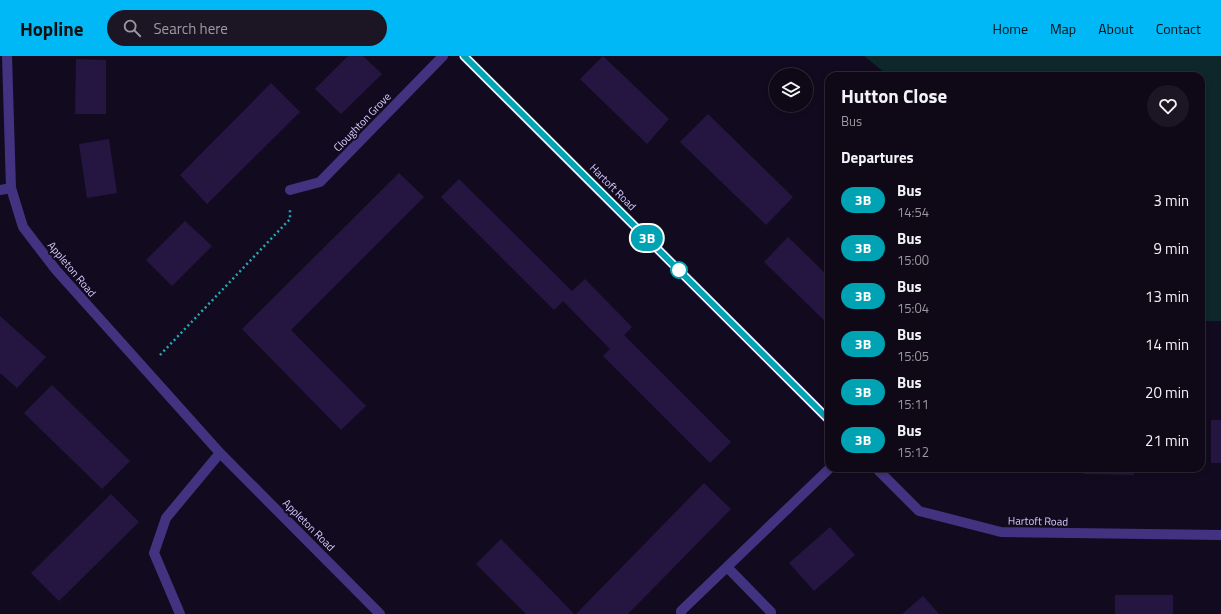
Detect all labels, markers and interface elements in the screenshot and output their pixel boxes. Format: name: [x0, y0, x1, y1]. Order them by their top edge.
search box: [107, 10, 387, 46]
text: Hopline: [20, 14, 83, 43]
icon: search: [121, 17, 143, 39]
text: Search here: [153, 17, 228, 40]
text: Home: [993, 18, 1028, 39]
text: Map: [1050, 18, 1076, 39]
text: About: [1098, 18, 1134, 39]
text: Contact: [1156, 18, 1201, 39]
map controls: [769, 68, 813, 112]
button: layers: [769, 68, 813, 112]
text: Hutton Close: [841, 81, 947, 110]
button: heart: [1147, 85, 1189, 127]
street label: Cloughton Grove: [330, 89, 395, 155]
text: Bus: [841, 111, 862, 131]
text: Departures: [841, 146, 914, 169]
street label: Hartoft Road: [586, 160, 640, 214]
text: Bus: [897, 179, 922, 202]
text: 3B: [855, 189, 871, 210]
text: 3 min: [1153, 189, 1189, 212]
text: 14:54: [897, 202, 929, 222]
line badge: 3B: [629, 225, 665, 251]
text: 3B: [639, 227, 655, 248]
text: Bus: [897, 227, 922, 250]
text: 3B: [855, 237, 871, 258]
text: 9 min: [1153, 237, 1189, 260]
street label: Appleton Road: [44, 238, 100, 300]
text: 15:00: [897, 250, 929, 270]
unlabelled marker: [670, 261, 688, 279]
text: Bus: [897, 275, 922, 298]
text: 3B: [855, 285, 871, 306]
text: 13 min: [1145, 285, 1189, 308]
text: 15:04: [897, 298, 929, 318]
text: Bus: [897, 323, 922, 346]
text: 3B: [855, 333, 871, 354]
text: 14 min: [1145, 333, 1189, 356]
text: 15:05: [897, 346, 929, 366]
text: Bus: [897, 371, 922, 394]
text: 3B: [855, 381, 871, 402]
text: 20 min: [1145, 381, 1189, 404]
text: 15:11: [897, 394, 929, 414]
text: Bus: [897, 419, 922, 442]
text: 3B: [855, 429, 871, 450]
text: 21 min: [1145, 429, 1189, 452]
text: 15:12: [897, 442, 929, 462]
street label: Appleton Road: [279, 495, 339, 555]
street label: Hartoft Road: [1008, 512, 1068, 530]

